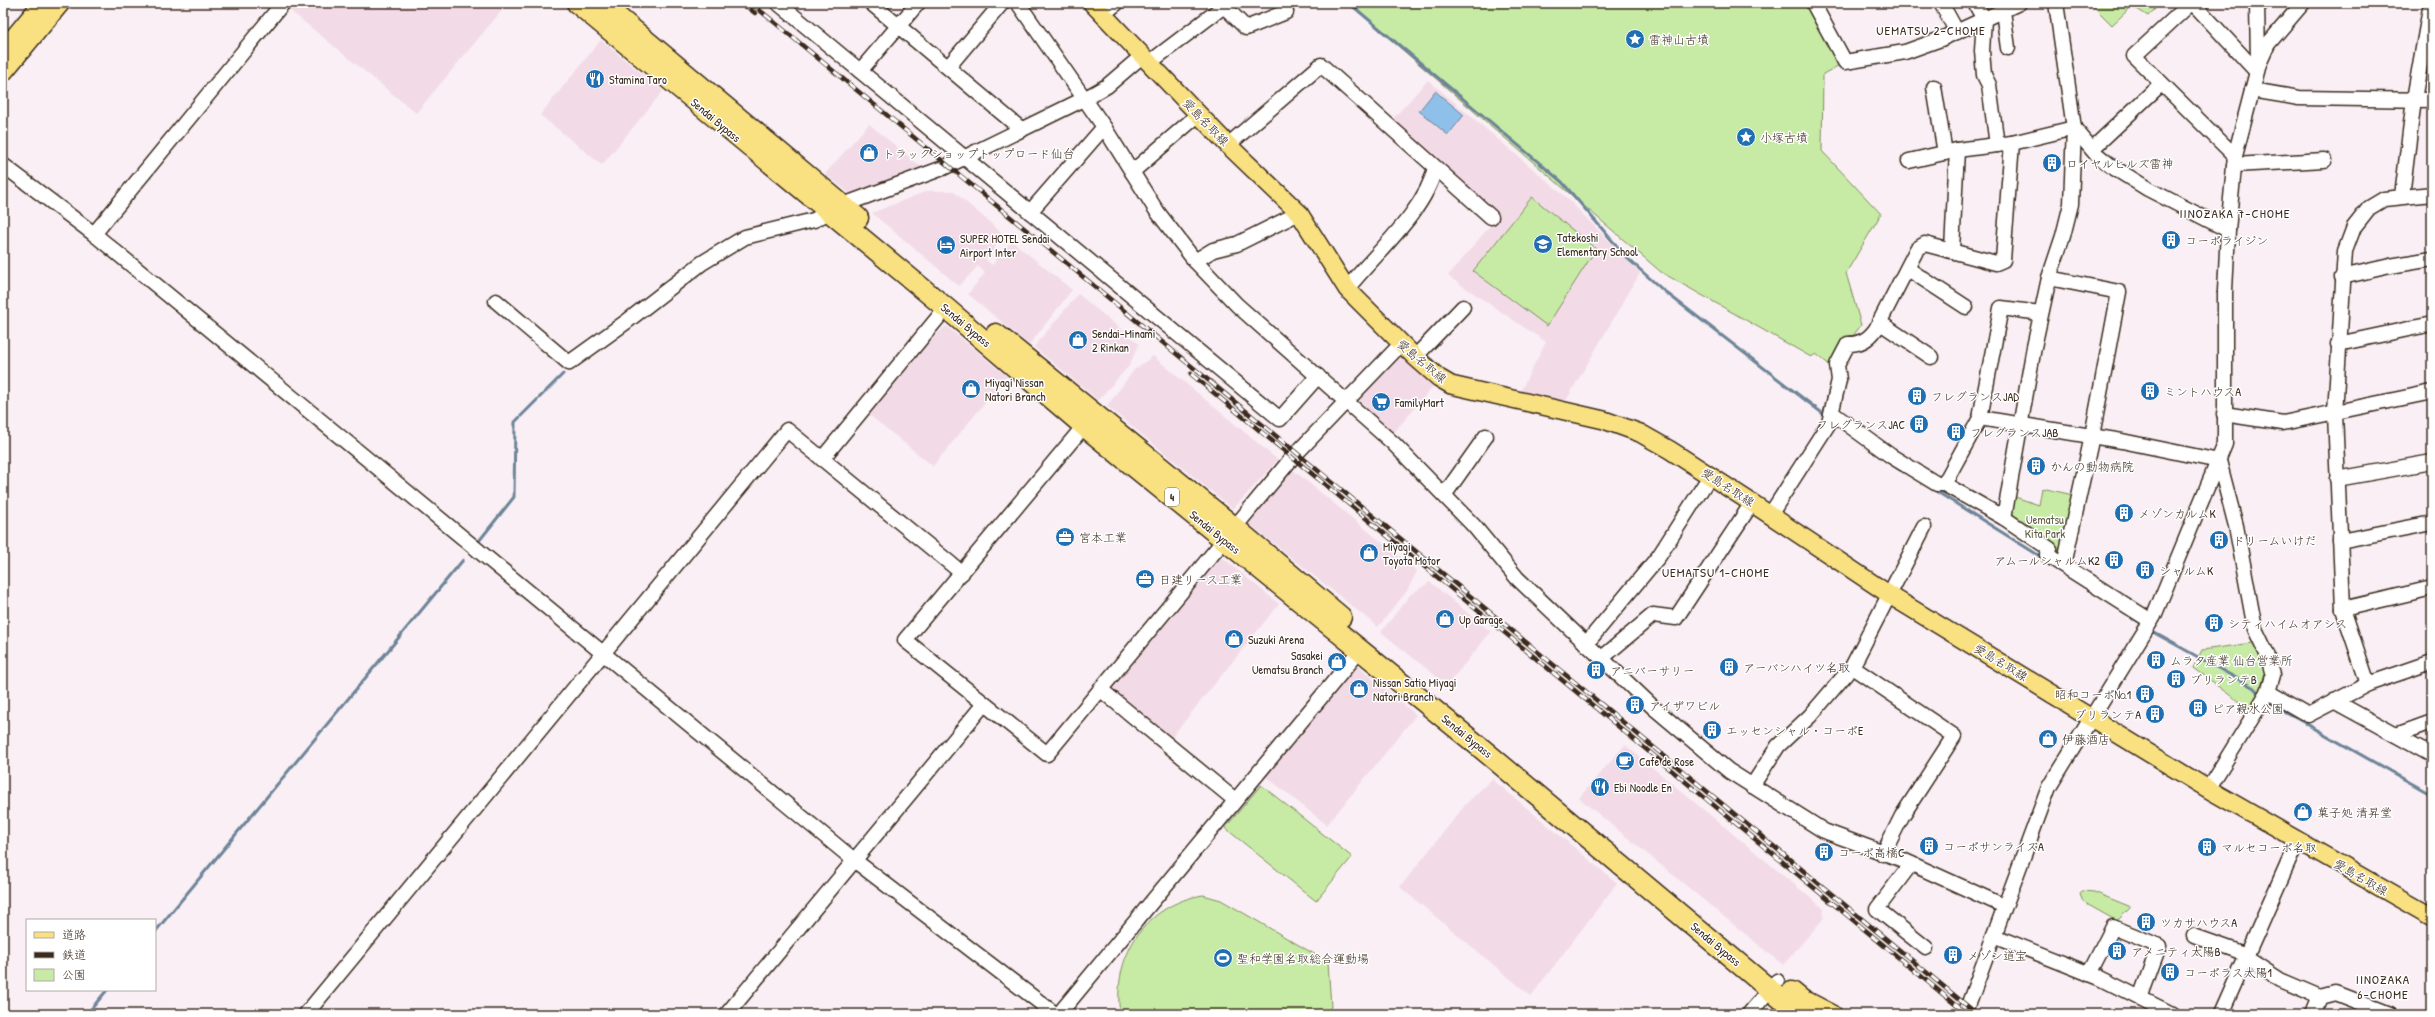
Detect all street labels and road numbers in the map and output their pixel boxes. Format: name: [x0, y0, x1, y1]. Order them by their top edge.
street label: Sendai Bypass: [687, 94, 745, 146]
street label: 愛島名取線: [1179, 95, 1233, 149]
street label: Sendai Bypass: [937, 299, 995, 351]
street label: 愛島名取線: [1394, 335, 1450, 387]
street label: 愛島名取線: [1698, 464, 1758, 510]
road number: 4: [1165, 488, 1179, 506]
street label: Sendai Bypass: [1186, 506, 1244, 558]
street label: 愛島名取線: [1971, 639, 2031, 685]
street label: Sendai Bypass: [1438, 710, 1496, 762]
street label: 愛島名取線: [2331, 855, 2391, 899]
street label: Sendai Bypass: [1687, 918, 1745, 970]

